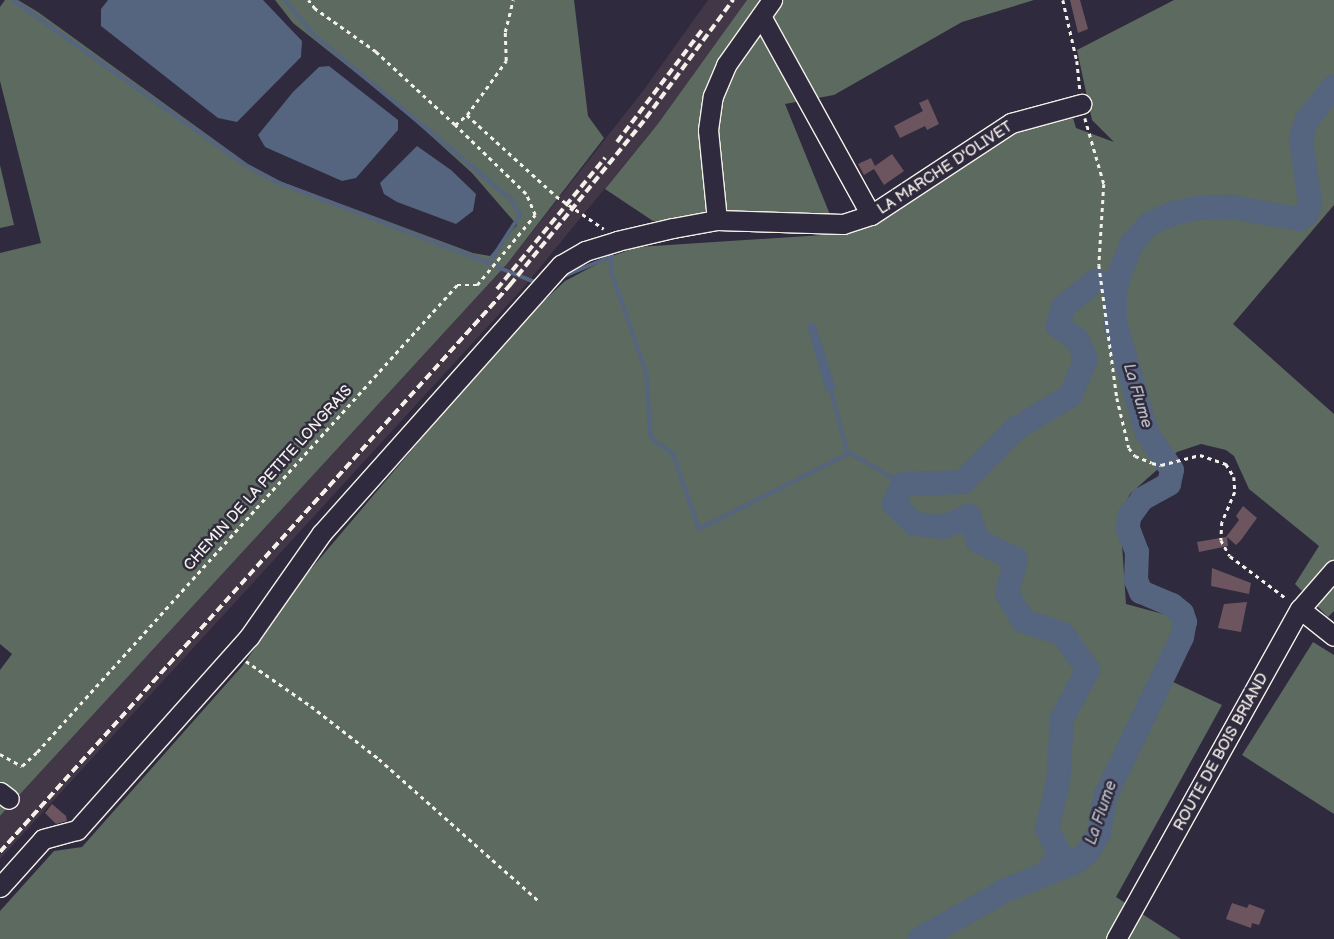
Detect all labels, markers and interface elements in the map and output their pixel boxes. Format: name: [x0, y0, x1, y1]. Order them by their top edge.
street label: LA MARCHE D'OLIVET: [874, 118, 1016, 218]
water label: La Flume: [1118, 361, 1156, 431]
street label: CHEMIN DE LA PETITE LONGRAIS: [180, 382, 356, 574]
street label: ROUTE DE BOIS BRIAND: [1170, 670, 1272, 834]
water label: La Flume: [1082, 778, 1122, 848]

